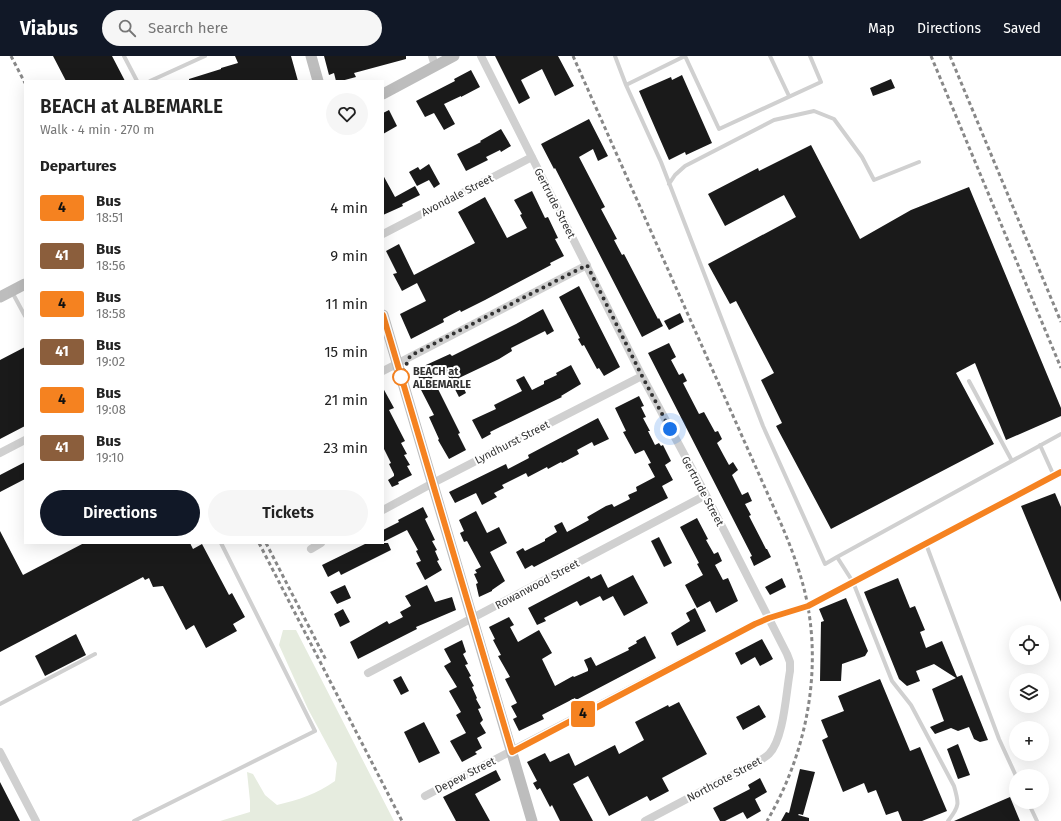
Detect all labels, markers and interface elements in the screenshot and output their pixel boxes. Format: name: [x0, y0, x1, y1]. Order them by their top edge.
search box: [102, 10, 382, 46]
text: Viabus: [20, 17, 78, 40]
icon: search: [116, 17, 138, 39]
text: Search here: [148, 19, 228, 37]
text: Map: [868, 20, 895, 37]
text: Directions: [917, 20, 981, 37]
text: Saved: [1003, 20, 1041, 37]
button: heart: [326, 93, 368, 135]
text: BEACH at ALBEMARLE: [40, 95, 223, 118]
text: Walk · 4 min · 270 m: [40, 122, 154, 137]
text: Departures: [40, 157, 117, 175]
street label: Gertrude Street: [531, 166, 578, 241]
street label: Avondale Street: [419, 172, 495, 219]
text: Bus: [96, 192, 121, 210]
text: 4: [58, 199, 66, 216]
text: 4 min: [330, 199, 368, 217]
text: 18:51: [96, 210, 123, 225]
text: Bus: [96, 240, 121, 258]
text: 41: [55, 247, 69, 264]
text: 9 min: [330, 247, 368, 265]
text: 18:56: [96, 258, 125, 273]
text: Bus: [96, 288, 121, 306]
text: 4: [58, 295, 66, 312]
text: 11 min: [325, 295, 368, 313]
text: 18:58: [96, 306, 126, 321]
text: Bus: [96, 336, 121, 354]
text: 41: [55, 343, 69, 360]
text: 15 min: [324, 343, 368, 361]
text: 19:02: [96, 354, 125, 369]
place label: BEACH at ALBEMARLE: [412, 365, 471, 391]
marker: BEACH at ALBEMARLE: [392, 368, 410, 386]
text: Bus: [96, 384, 121, 402]
text: 4: [58, 391, 66, 408]
text: 21 min: [325, 391, 368, 409]
text: 19:08: [96, 402, 126, 417]
street label: Lyndhurst Street: [473, 418, 552, 467]
your location: [660, 419, 680, 439]
text: Bus: [96, 432, 121, 450]
text: 41: [55, 439, 69, 456]
text: 23 min: [323, 439, 368, 457]
text: 19:10: [96, 450, 124, 465]
street label: Gertrude Street: [679, 454, 726, 528]
button: Directions: [40, 490, 200, 536]
button: Tickets: [208, 490, 368, 536]
street label: Rowanwood Street: [493, 557, 581, 612]
map controls: [1009, 625, 1049, 809]
button: locate: [1009, 625, 1049, 665]
button: layers: [1009, 673, 1049, 713]
line badge: 4: [570, 701, 596, 727]
text: 4: [579, 705, 587, 722]
button: +: [1009, 721, 1049, 761]
street label: Northcote Street: [685, 754, 764, 805]
street label: Depew Street: [433, 755, 498, 796]
button: −: [1009, 769, 1049, 809]

